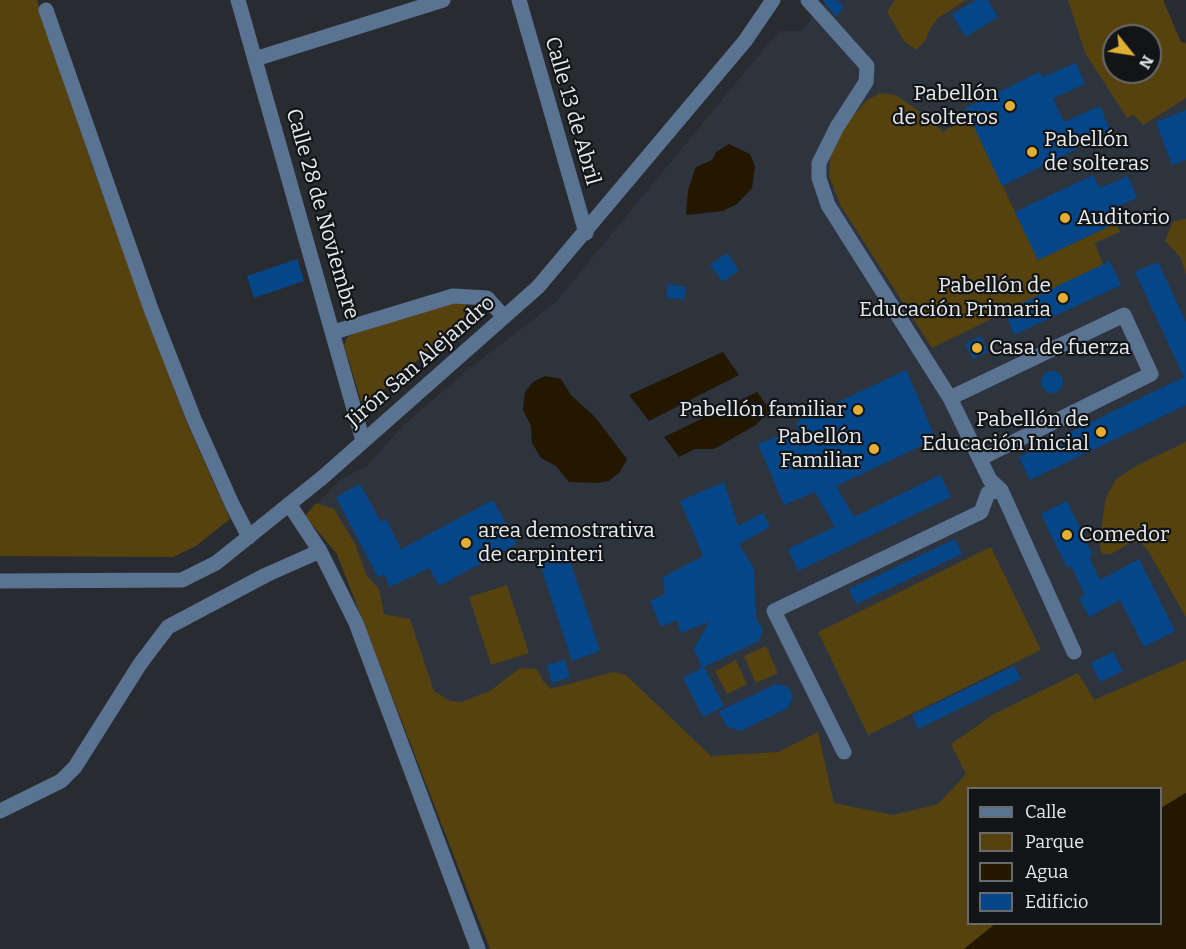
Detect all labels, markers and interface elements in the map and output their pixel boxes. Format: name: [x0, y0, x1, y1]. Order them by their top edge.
north arrow: [1102, 24, 1162, 84]
street label: Calle 13 de Abril: [539, 34, 605, 188]
text: N: [1135, 52, 1158, 72]
place label: Pabellón de solteros: [892, 81, 998, 131]
marker: Pabellón de solteros: [1003, 99, 1017, 113]
street label: Calle 28 de Noviembre: [280, 106, 364, 322]
place label: Pabellón de solteras: [1044, 127, 1149, 177]
marker: Pabellón de solteras: [1025, 145, 1039, 159]
place label: Auditorio: [1077, 205, 1170, 231]
marker: Auditorio: [1058, 211, 1072, 225]
place label: Pabellón de Educación Primaria: [859, 273, 1051, 323]
street label: Jirón San Alejandro: [342, 291, 500, 433]
marker: Pabellón de Educación Primaria: [1056, 291, 1070, 305]
place label: Casa de fuerza: [989, 335, 1130, 361]
marker: Casa de fuerza: [970, 341, 984, 355]
place label: Pabellón familiar: [679, 397, 846, 423]
marker: Pabellón familiar: [851, 403, 865, 417]
place label: Pabellón de Educación Inicial: [922, 407, 1089, 457]
place label: Pabellón Familiar: [777, 424, 862, 474]
marker: Pabellón de Educación Inicial: [1094, 425, 1108, 439]
marker: Pabellón Familiar: [867, 442, 881, 456]
place label: area demostrativa de carpinteri: [478, 518, 655, 568]
place label: Comedor: [1079, 522, 1169, 548]
marker: Comedor: [1060, 528, 1074, 542]
marker: area demostrativa de carpinteri: [459, 536, 473, 550]
legend: [967, 787, 1162, 925]
text: Calle: [1025, 801, 1066, 823]
text: Parque: [1025, 831, 1084, 853]
text: Agua: [1025, 861, 1068, 883]
text: Edificio: [1025, 891, 1088, 913]

